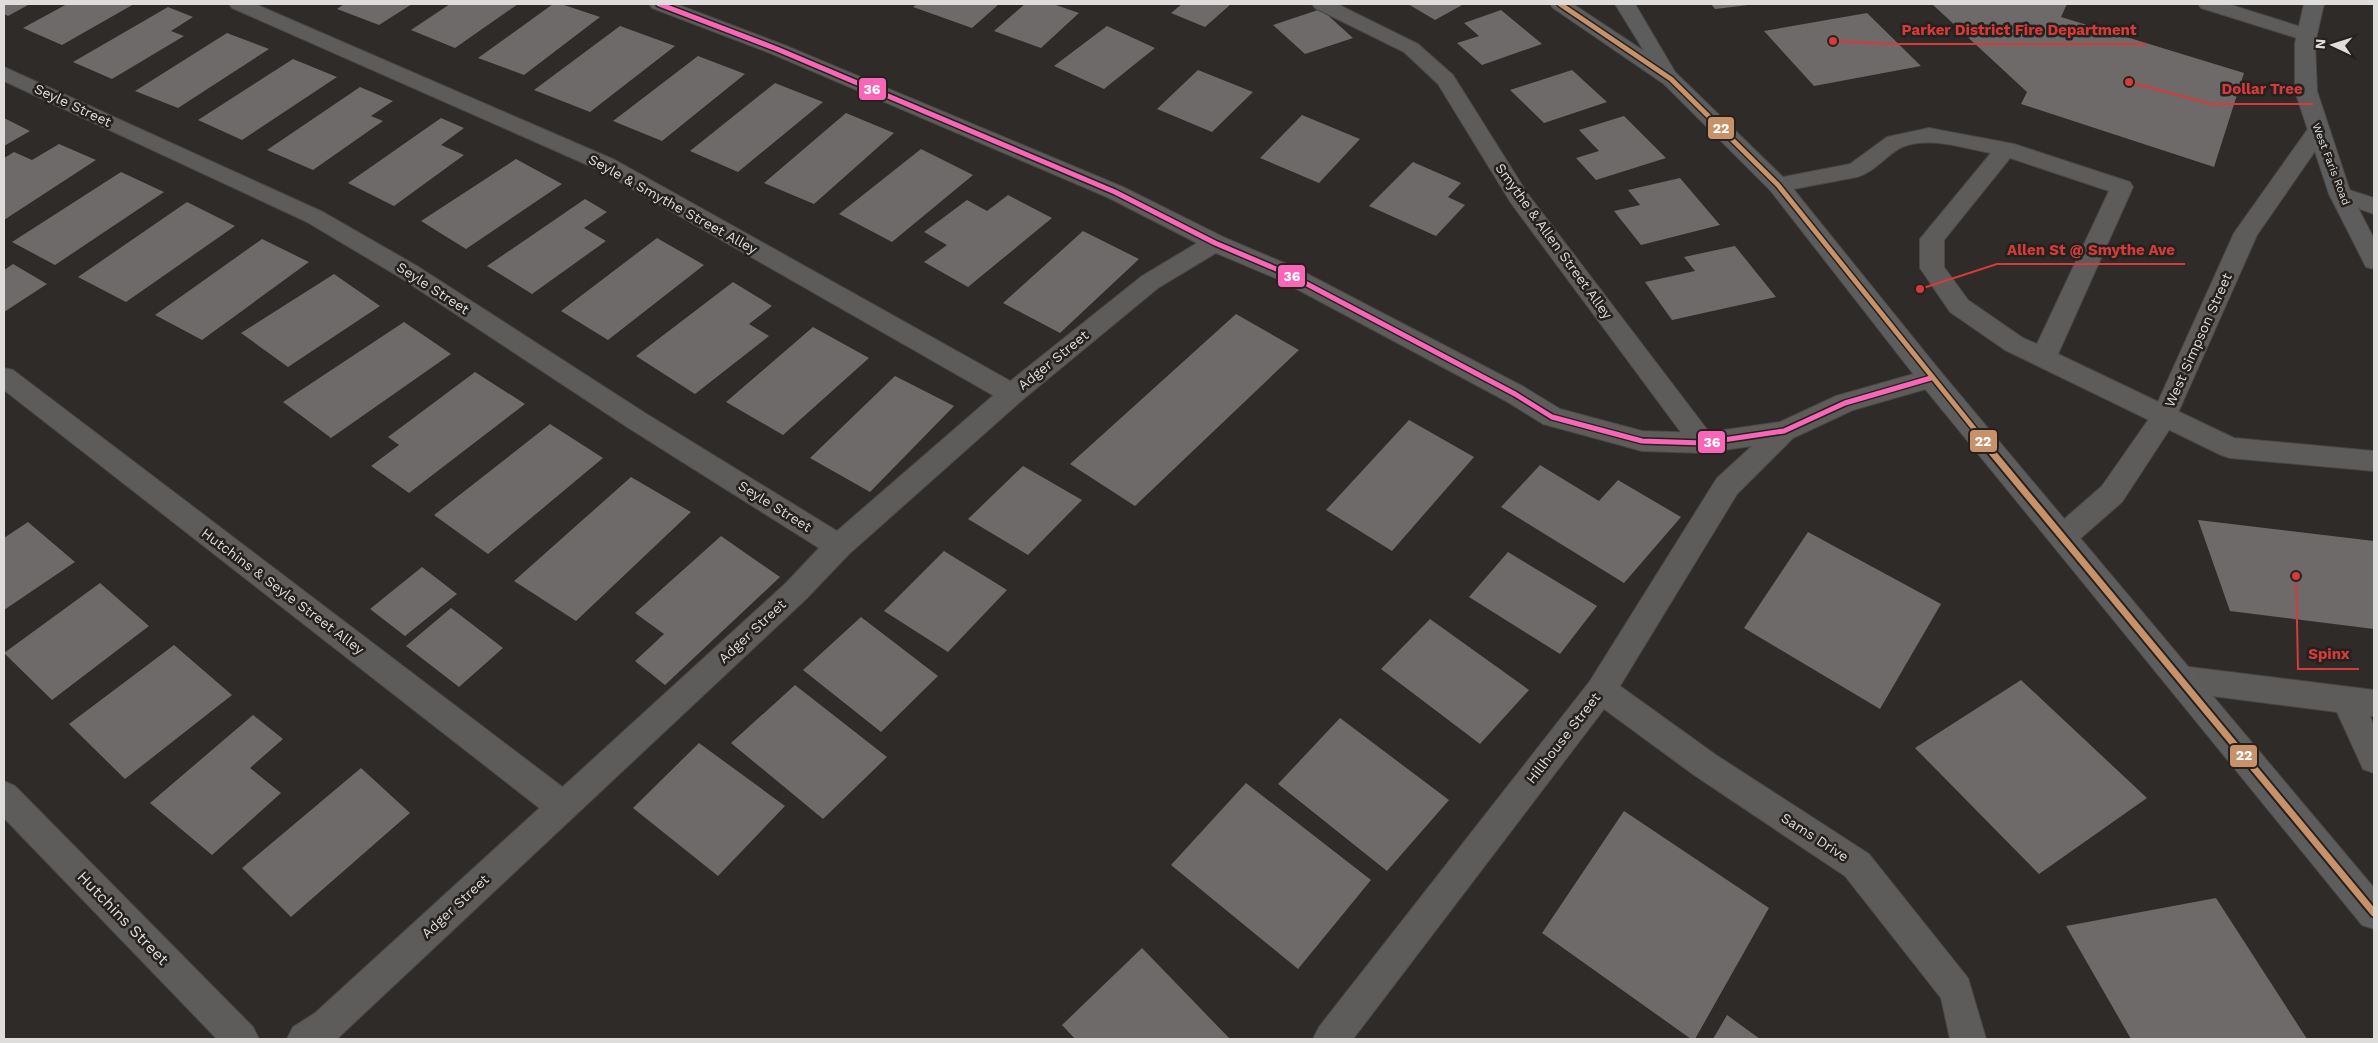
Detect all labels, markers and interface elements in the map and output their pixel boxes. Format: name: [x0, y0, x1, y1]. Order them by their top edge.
callout: Parker District Fire Department: [1891, 14, 2146, 44]
north arrow: [2308, 20, 2358, 70]
text: Parker District Fire Department: [1902, 21, 2137, 39]
text: N: [2312, 38, 2328, 50]
callout: Dollar Tree: [2211, 74, 2313, 104]
line badge: 36: [858, 77, 887, 101]
street label: Seyle Street: [32, 80, 114, 130]
text: Dollar Tree: [2221, 80, 2303, 98]
text: 36: [864, 81, 881, 97]
line badge: 22: [1707, 116, 1735, 140]
text: 22: [1713, 120, 1729, 136]
street label: West Faris Road: [2309, 121, 2353, 207]
street label: Seyle & Smythe Street Alley: [586, 151, 761, 258]
street label: Smythe & Allen Street Alley: [1492, 160, 1616, 322]
callout: Allen St @ Smythe Ave: [1997, 234, 2185, 264]
text: Allen St @ Smythe Ave: [2007, 241, 2175, 259]
street label: Seyle Street: [394, 259, 472, 317]
line badge: 36: [1277, 264, 1306, 288]
text: 36: [1284, 268, 1301, 284]
street label: West Simpson Street: [2161, 270, 2235, 410]
street label: Adger Street: [1015, 327, 1091, 393]
line badge: 22: [1969, 429, 1998, 453]
line badge: 36: [1697, 430, 1726, 454]
text: 22: [1975, 433, 1991, 449]
text: 36: [1704, 434, 1721, 450]
street label: Seyle Street: [735, 477, 815, 535]
street label: Hutchins & Seyle Street Alley: [199, 525, 368, 658]
street label: Adger Street: [715, 596, 789, 666]
callout: Spinx: [2298, 639, 2359, 669]
text: Spinx: [2308, 645, 2350, 663]
street label: Hillhouse Street: [1523, 689, 1603, 787]
line badge: 22: [2229, 744, 2258, 768]
text: 22: [2236, 747, 2252, 763]
street label: Sams Drive: [1778, 809, 1852, 865]
street label: Hutchins Street: [73, 867, 173, 969]
street label: Adger Street: [418, 871, 492, 941]

